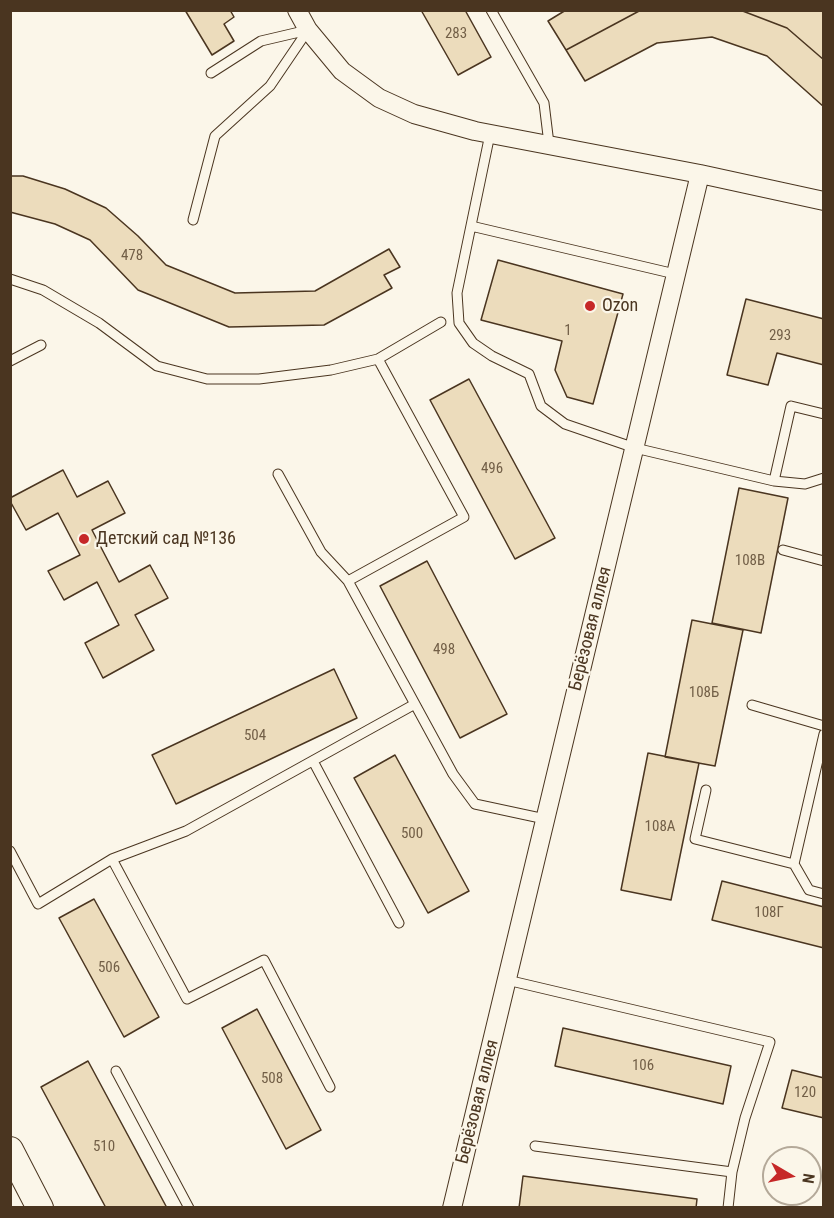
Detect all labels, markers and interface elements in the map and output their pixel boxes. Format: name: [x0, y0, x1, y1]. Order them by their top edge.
house number: 283: [445, 25, 467, 43]
house number: 478: [121, 247, 143, 265]
place label: Ozon: [602, 295, 638, 317]
marker: Ozon: [583, 299, 597, 313]
house number: 1: [564, 322, 572, 340]
house number: 293: [769, 327, 791, 345]
house number: 496: [481, 460, 503, 478]
place label: Детский сад №136: [96, 528, 236, 550]
marker: Детский сад №136: [77, 532, 91, 546]
house number: 108В: [735, 552, 765, 570]
street label: Берёзовая аллея: [565, 565, 617, 693]
house number: 498: [433, 641, 455, 659]
house number: 108Б: [689, 684, 719, 702]
house number: 504: [244, 727, 266, 745]
house number: 108А: [645, 818, 675, 836]
house number: 500: [401, 825, 423, 843]
house number: 108Г: [754, 904, 784, 922]
house number: 506: [98, 959, 120, 977]
street label: Берёзовая аллея: [452, 1038, 504, 1166]
house number: 106: [632, 1057, 654, 1075]
house number: 508: [261, 1070, 283, 1088]
house number: 120: [794, 1084, 816, 1102]
house number: 510: [93, 1138, 115, 1156]
north arrow: [762, 1146, 822, 1206]
text: N: [798, 1172, 818, 1185]

